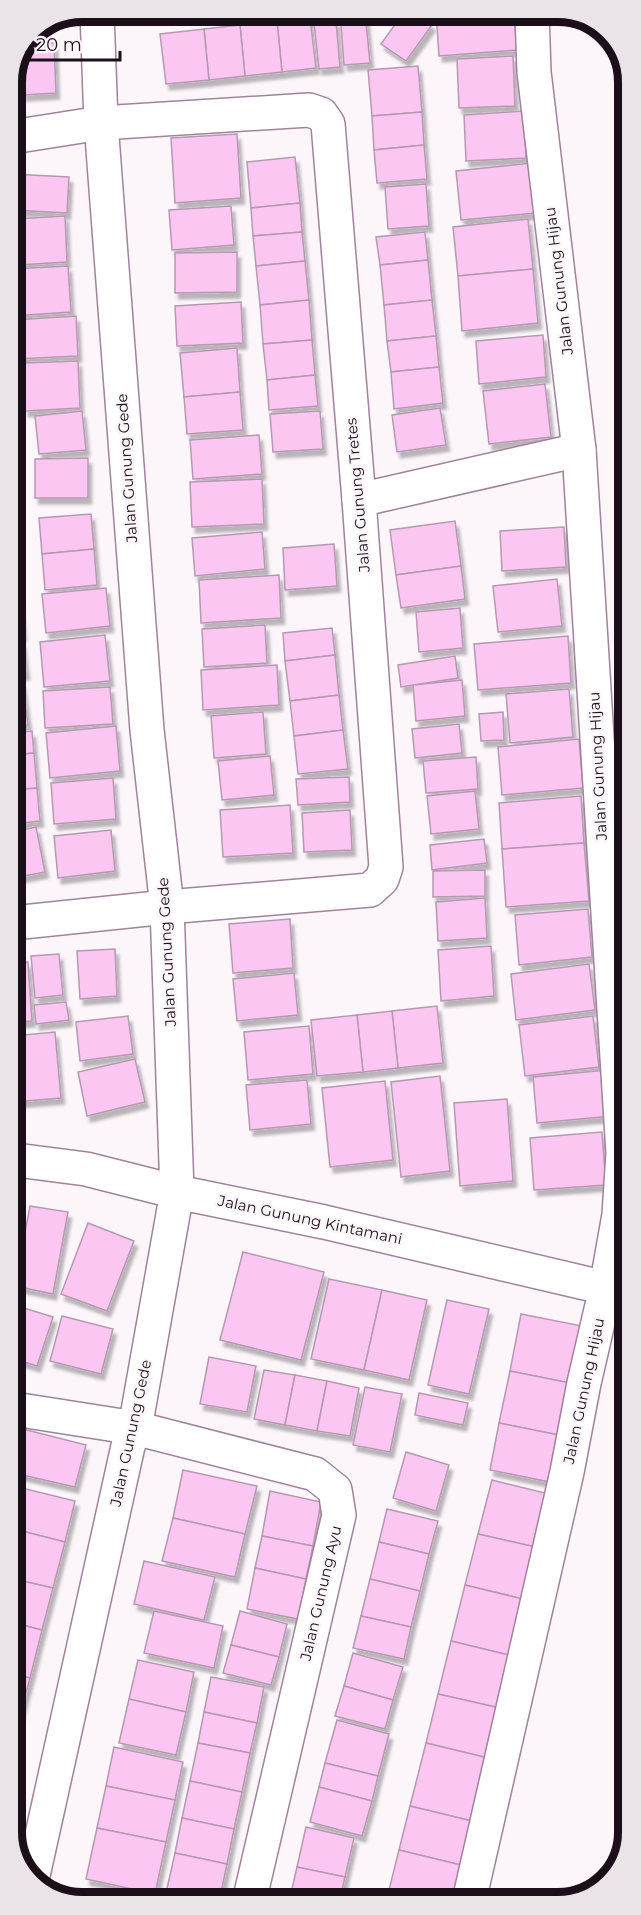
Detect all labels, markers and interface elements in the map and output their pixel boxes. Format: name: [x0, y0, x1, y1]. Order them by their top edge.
scale bar: [27, 24, 120, 62]
text: 20 m: [36, 34, 82, 56]
street label: Jalan Gunung Hijau: [540, 206, 577, 357]
street label: Jalan Gunung Gede: [112, 393, 141, 544]
street label: Jalan Gunung Tretes: [341, 417, 374, 574]
street label: Jalan Gunung Hijau: [584, 691, 611, 842]
street label: Jalan Gunung Gede: [153, 877, 180, 1028]
street label: Jalan Gunung Kintamani: [215, 1190, 404, 1248]
street label: Jalan Gunung Hijau: [559, 1316, 608, 1467]
street label: Jalan Gunung Gede: [105, 1358, 155, 1509]
street label: Jalan Gunung Ayu: [295, 1523, 345, 1663]

